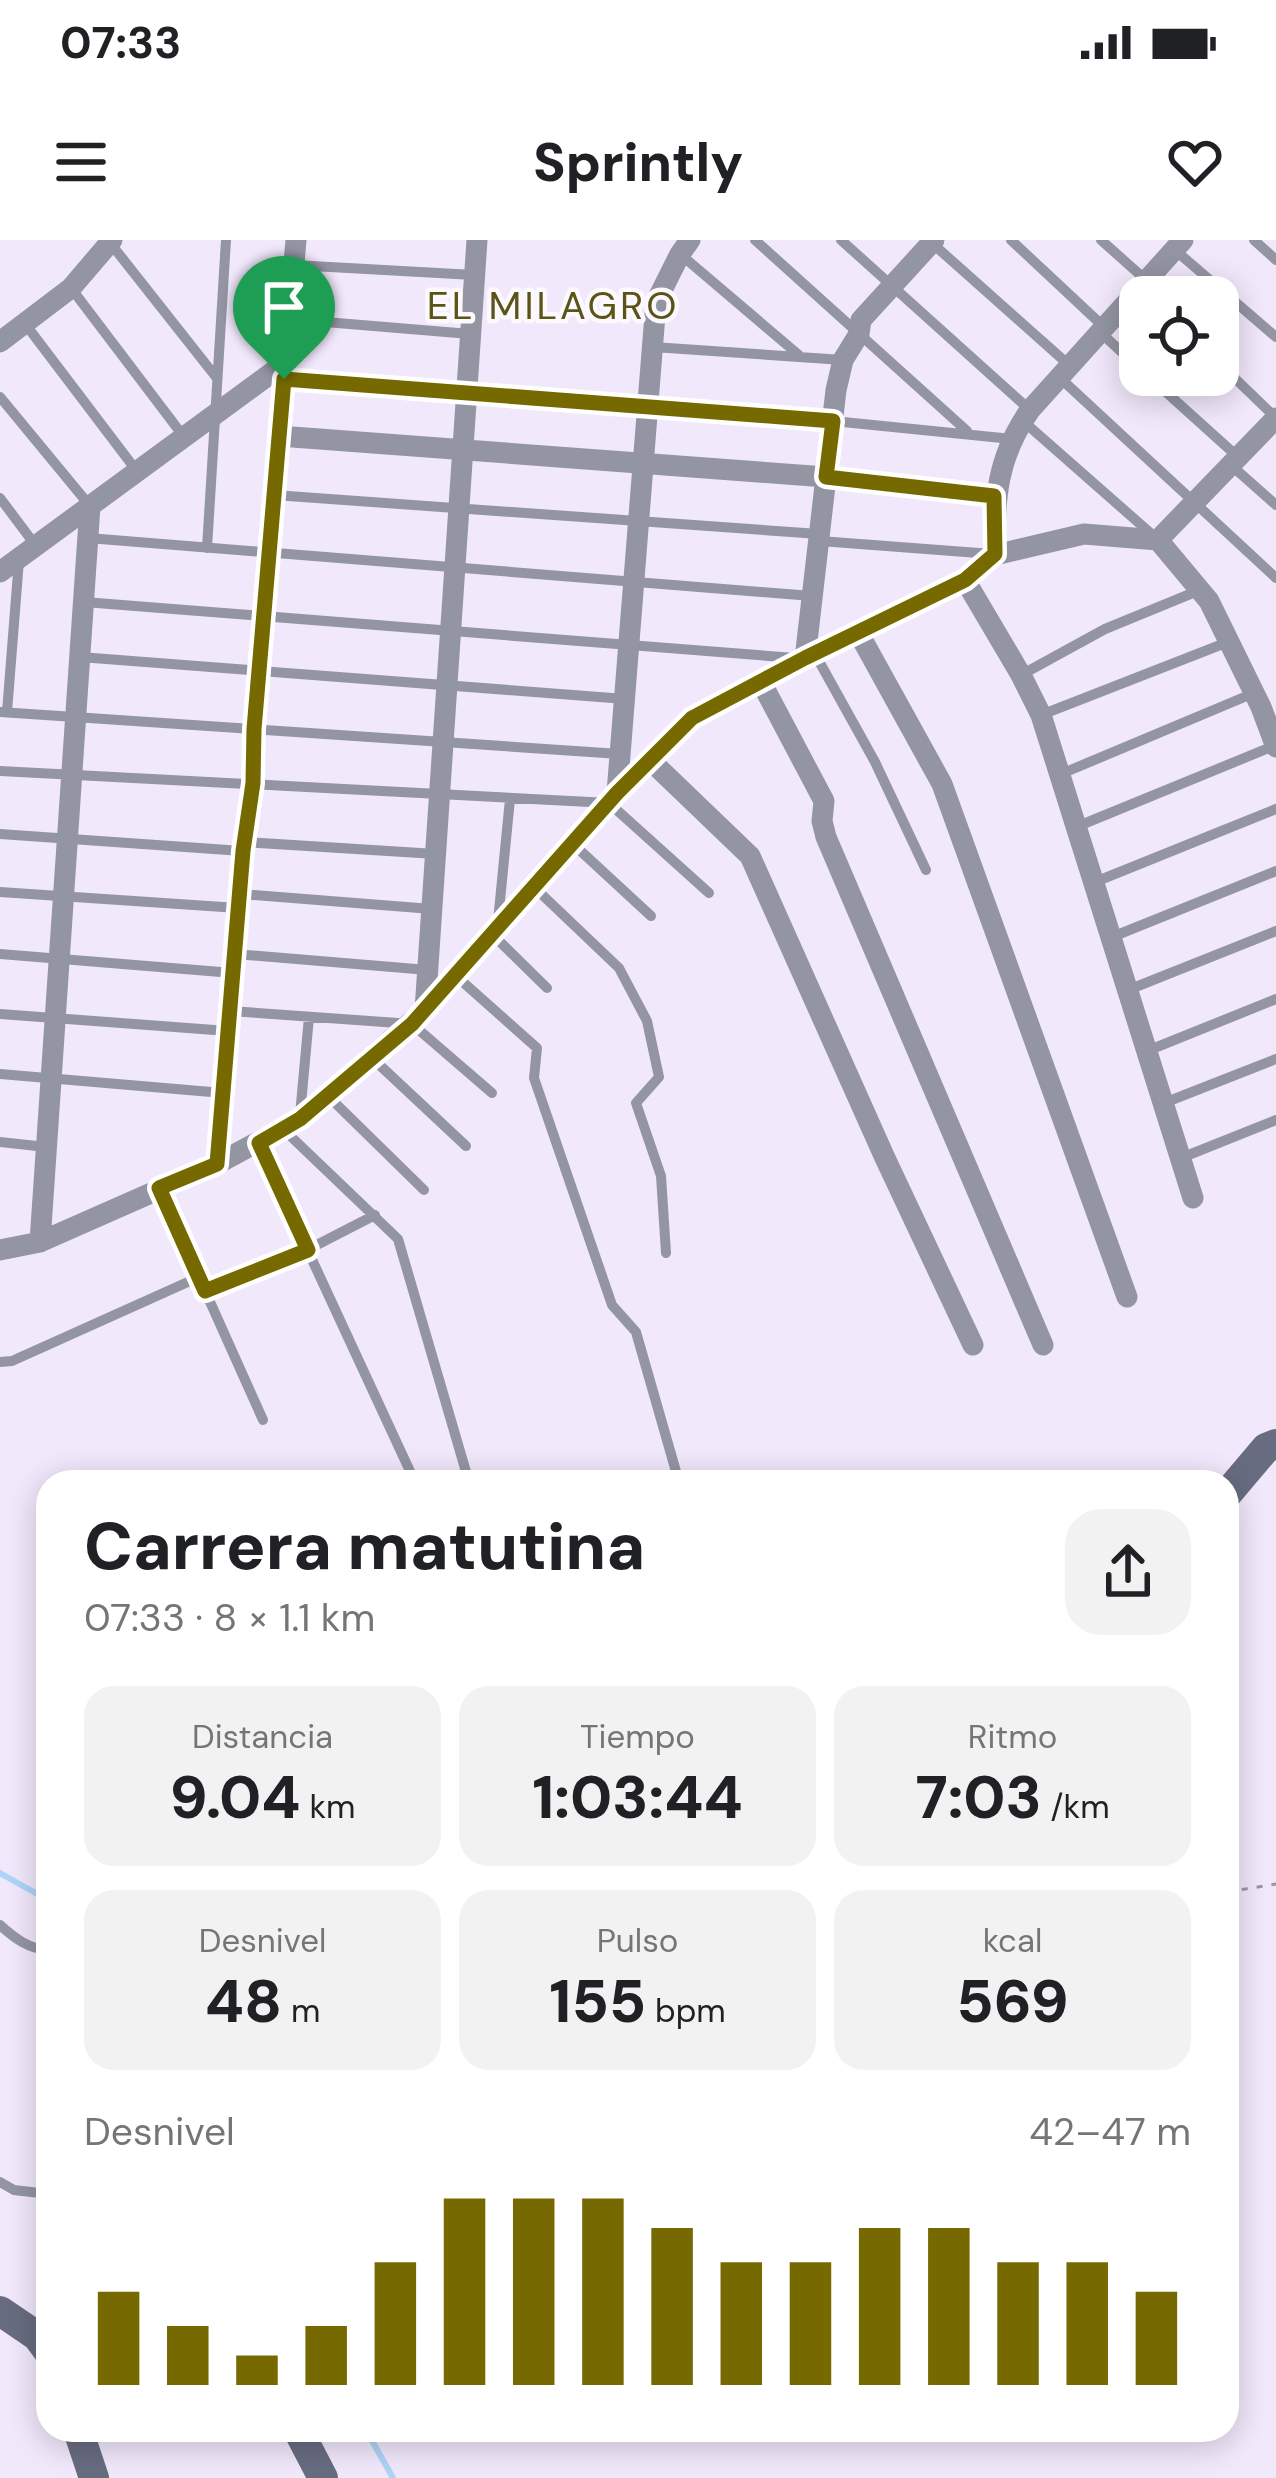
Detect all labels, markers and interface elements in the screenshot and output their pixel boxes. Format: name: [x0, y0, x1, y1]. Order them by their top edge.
text: 07:33: [60, 13, 181, 72]
text: Sprintly: [533, 127, 743, 198]
icon: menu: [48, 129, 114, 195]
icon: heart: [1162, 129, 1228, 195]
pin: [233, 256, 335, 379]
icon: arrive: [251, 274, 317, 340]
map controls: [1119, 276, 1239, 396]
button: locate: [1119, 276, 1239, 396]
district label: EL MILAGRO: [427, 280, 679, 331]
text: Carrera matutina: [84, 1504, 645, 1589]
button: share: [1065, 1509, 1191, 1635]
text: 07:33 · 8 × 1.1 km: [84, 1592, 375, 1643]
text: Distancia: [192, 1715, 333, 1758]
text: Tiempo: [580, 1715, 695, 1758]
text: Ritmo: [968, 1715, 1057, 1758]
text: 9.04: [170, 1758, 301, 1837]
text: 1:03:44: [532, 1758, 743, 1837]
text: 7:03: [915, 1758, 1042, 1837]
text: km: [301, 1785, 355, 1828]
text: /km: [1042, 1785, 1110, 1828]
text: Desnivel: [199, 1919, 326, 1962]
text: Pulso: [597, 1919, 678, 1962]
text: kcal: [983, 1919, 1042, 1962]
text: 48: [205, 1962, 282, 2041]
text: 155: [549, 1962, 646, 2041]
text: 569: [956, 1962, 1069, 2041]
text: m: [282, 1989, 320, 2032]
text: bpm: [646, 1989, 726, 2032]
text: Desnivel: [84, 2106, 235, 2157]
text: 42–47 m: [1029, 2106, 1191, 2157]

